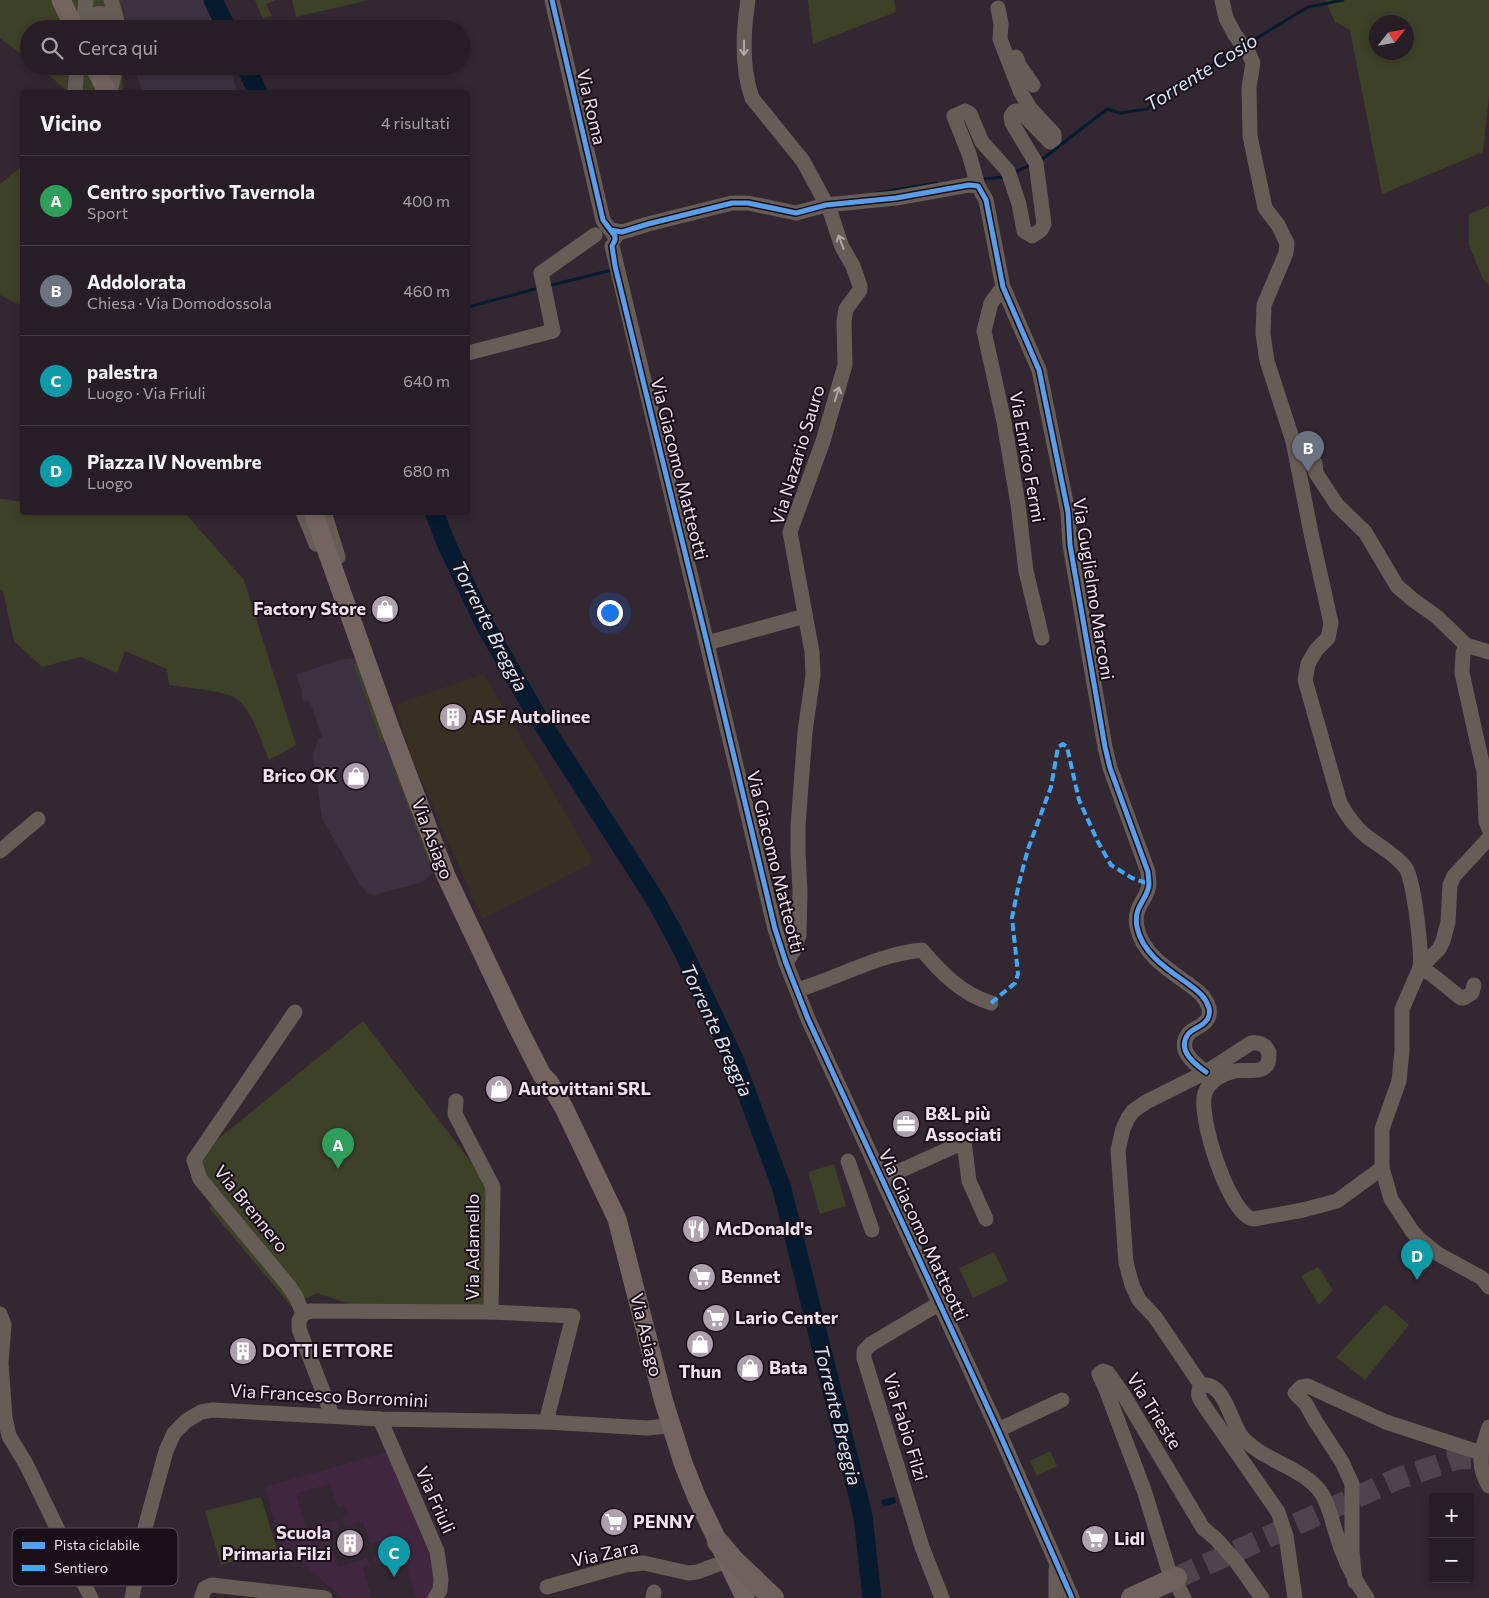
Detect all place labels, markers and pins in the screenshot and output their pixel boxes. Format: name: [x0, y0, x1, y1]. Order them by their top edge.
pin: B: [1292, 431, 1324, 472]
shop icon: Factory Store: [370, 594, 400, 624]
place label: Factory Store: [253, 597, 366, 619]
building icon: ASF Autolinee: [438, 702, 468, 732]
place label: ASF Autolinee: [472, 705, 590, 727]
shop icon: Brico OK: [341, 761, 371, 791]
place label: Brico OK: [263, 764, 337, 786]
shop icon: Autovittani SRL: [484, 1074, 514, 1104]
place label: Autovittani SRL: [518, 1077, 651, 1099]
place label: B&L più Associati: [925, 1102, 1001, 1145]
office icon: B&L più Associati: [891, 1109, 921, 1139]
pin: A: [322, 1128, 354, 1169]
restaurant icon: McDonald's: [681, 1214, 711, 1244]
place label: McDonald's: [715, 1217, 813, 1239]
pin: D: [1401, 1239, 1433, 1280]
supermarket icon: Bennet: [687, 1262, 717, 1292]
place label: Bennet: [721, 1265, 781, 1287]
supermarket icon: Lario Center: [701, 1303, 731, 1333]
place label: Lario Center: [735, 1306, 839, 1328]
shop icon: Thun: [685, 1329, 715, 1359]
building icon: DOTTI ETTORE: [228, 1336, 258, 1366]
place label: DOTTI ETTORE: [262, 1339, 393, 1361]
shop icon: Bata: [735, 1353, 765, 1383]
place label: Bata: [769, 1356, 808, 1378]
place label: Thun: [679, 1360, 721, 1382]
supermarket icon: PENNY: [599, 1507, 629, 1537]
place label: PENNY: [633, 1510, 695, 1532]
place label: Scuola Primaria Filzi: [222, 1521, 331, 1564]
supermarket icon: Lidl: [1080, 1524, 1110, 1554]
place label: Lidl: [1114, 1527, 1145, 1549]
building icon: Scuola Primaria Filzi: [335, 1528, 365, 1558]
pin: C: [378, 1536, 410, 1577]

